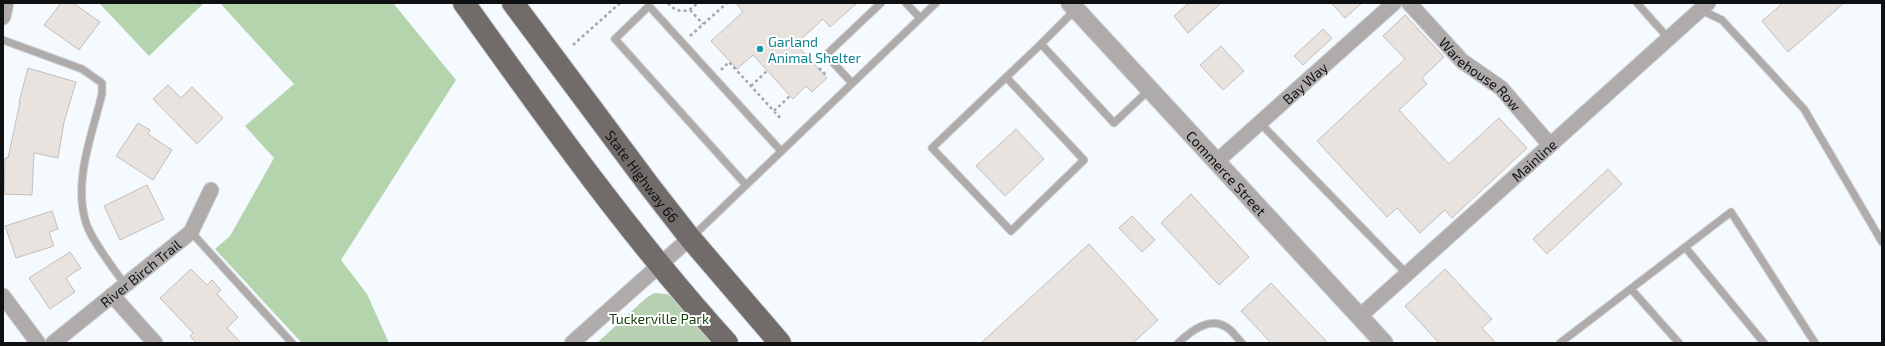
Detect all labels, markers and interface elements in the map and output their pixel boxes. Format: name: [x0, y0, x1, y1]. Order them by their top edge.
place label: Garland Animal Shelter: [768, 33, 862, 66]
street label: Warehouse Row: [1436, 34, 1525, 114]
marker: Garland Animal Shelter: [755, 44, 765, 54]
street label: Bay Way: [1279, 58, 1331, 107]
street label: State Highway 66: [602, 127, 683, 225]
street label: Commerce Street: [1183, 127, 1270, 219]
street label: Mainline: [1508, 135, 1560, 185]
street label: River Birch Trail: [96, 235, 185, 310]
park label: Tuckerville Park: [609, 310, 709, 327]

